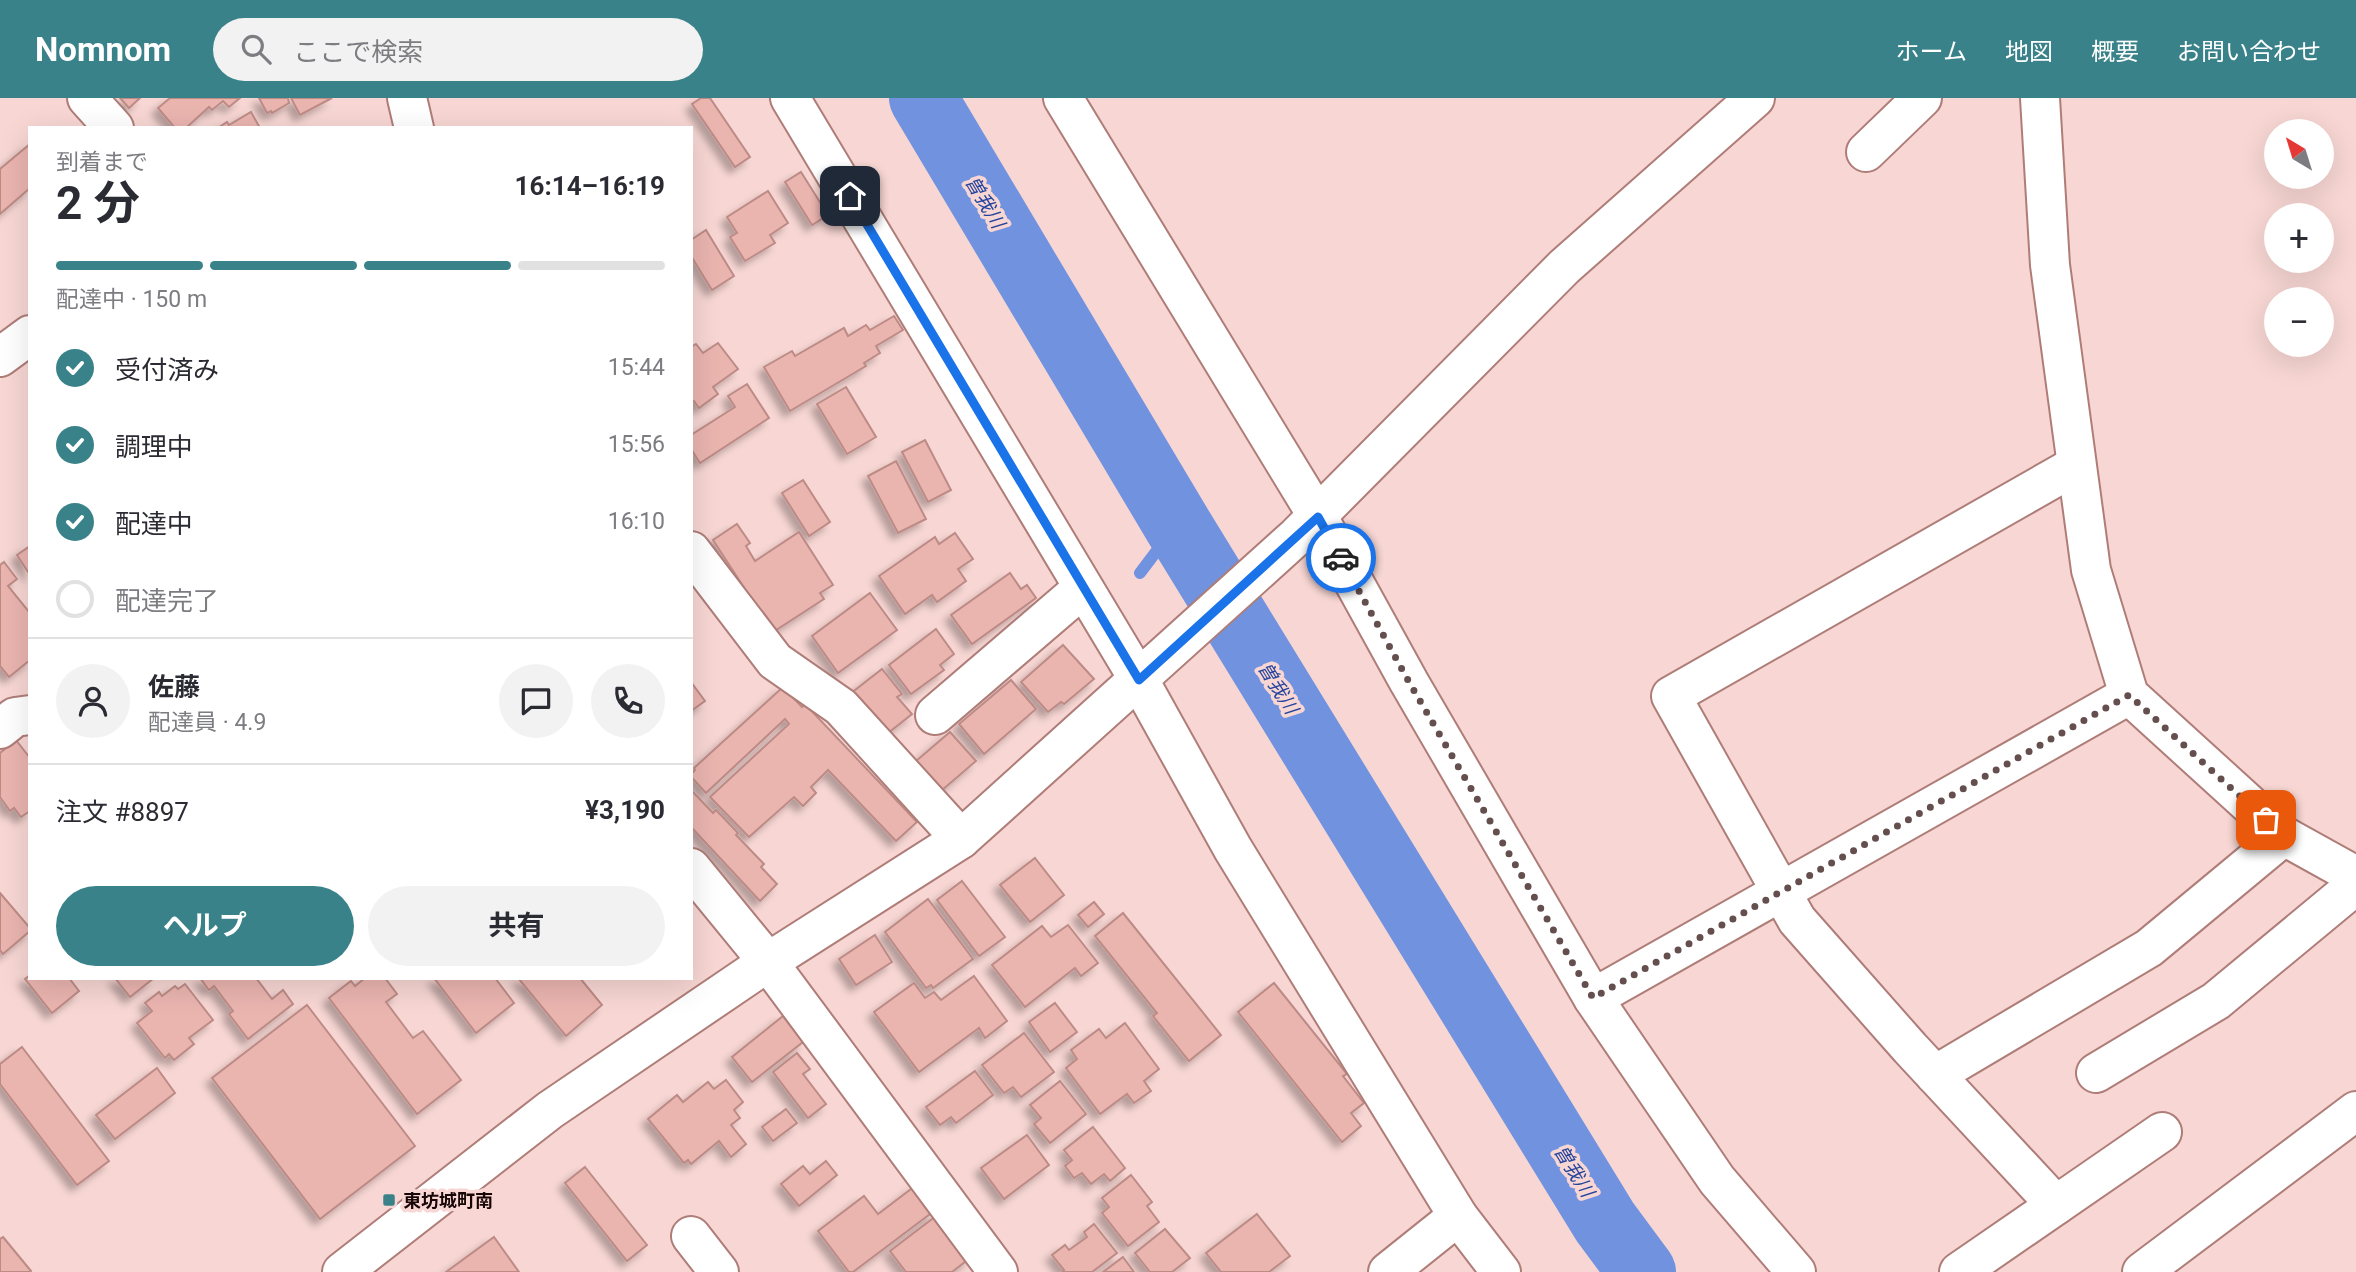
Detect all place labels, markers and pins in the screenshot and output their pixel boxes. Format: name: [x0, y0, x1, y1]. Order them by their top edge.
pin: [820, 166, 880, 226]
pin: [2236, 790, 2296, 850]
place label: 東坊城町南: [403, 1190, 493, 1211]
marker: 東坊城町南: [381, 1192, 397, 1208]

